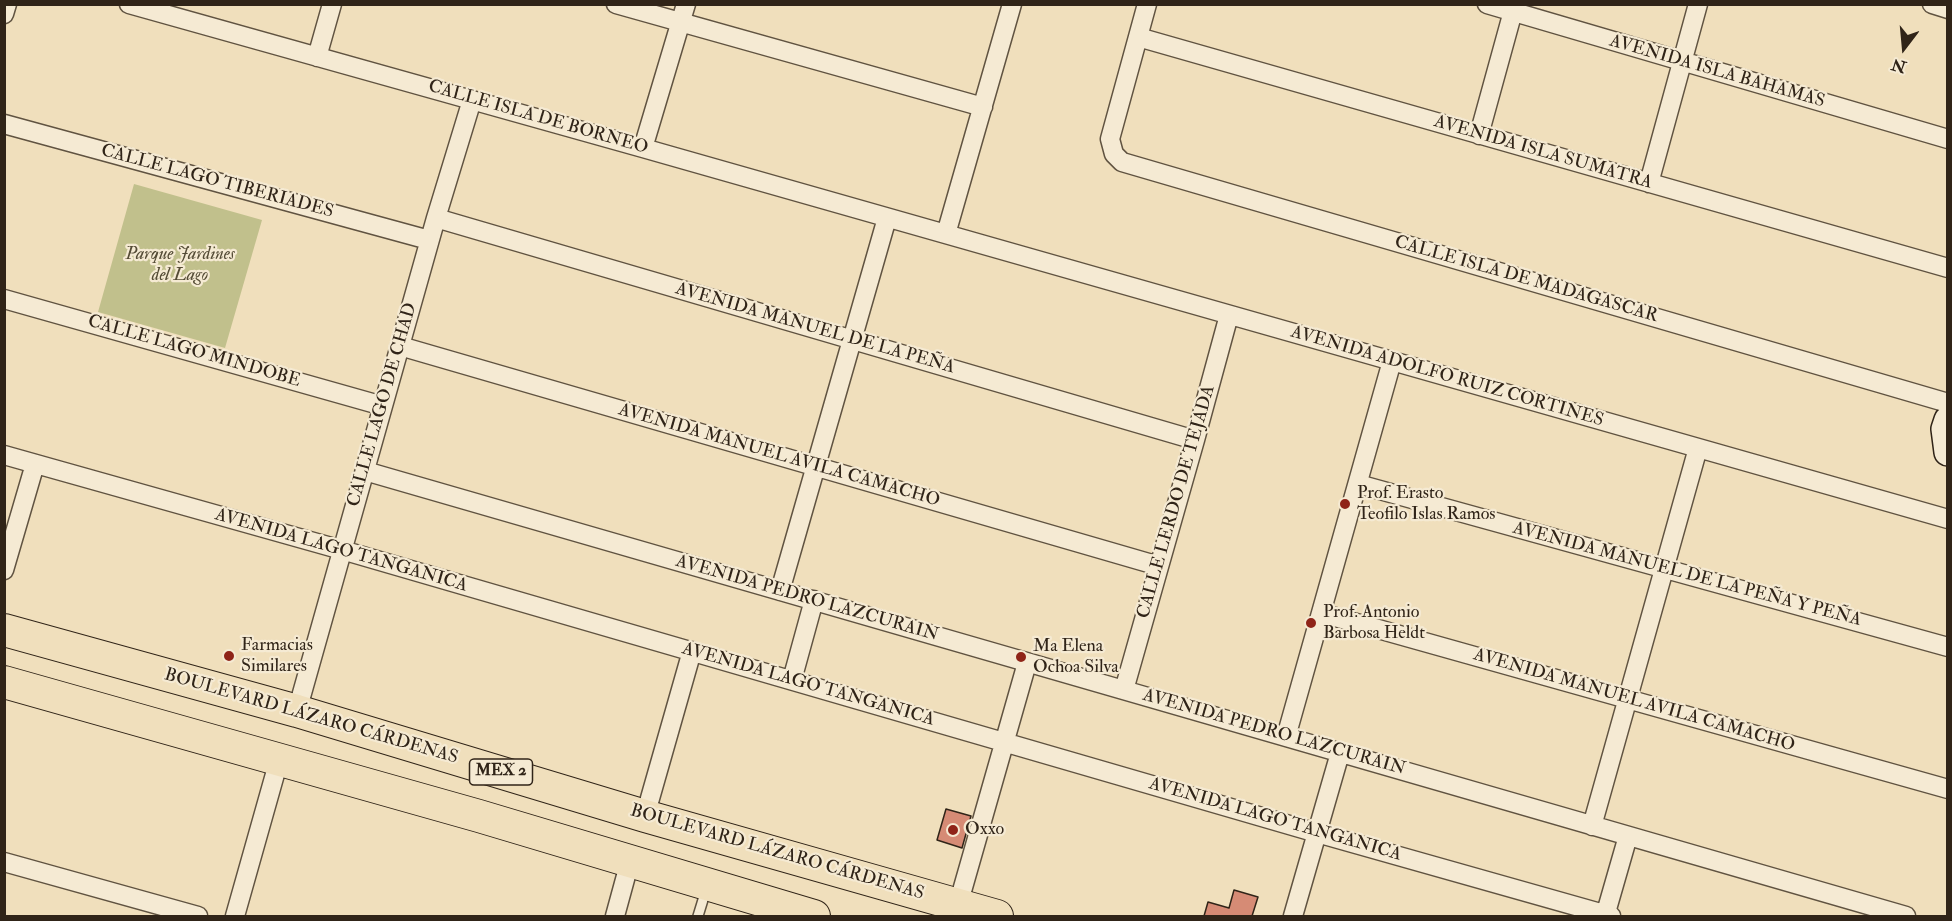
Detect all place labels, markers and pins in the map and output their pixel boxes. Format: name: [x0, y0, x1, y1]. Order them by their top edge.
place label: Prof. Erasto Teofilo Islas Ramos: [1357, 483, 1496, 526]
marker: Prof. Erasto Teofilo Islas Ramos: [1338, 497, 1352, 511]
place label: Prof. Antonio Barbosa Heldt: [1323, 602, 1425, 644]
marker: Prof. Antonio Barbosa Heldt: [1304, 616, 1318, 630]
place label: Farmacias Similares: [241, 635, 313, 678]
place label: Ma Elena Ochoa Silva: [1033, 636, 1119, 678]
marker: Farmacias Similares: [222, 649, 236, 663]
marker: Ma Elena Ochoa Silva: [1014, 650, 1028, 664]
place label: Oxxo: [965, 819, 1004, 841]
marker: Oxxo: [946, 823, 960, 837]

